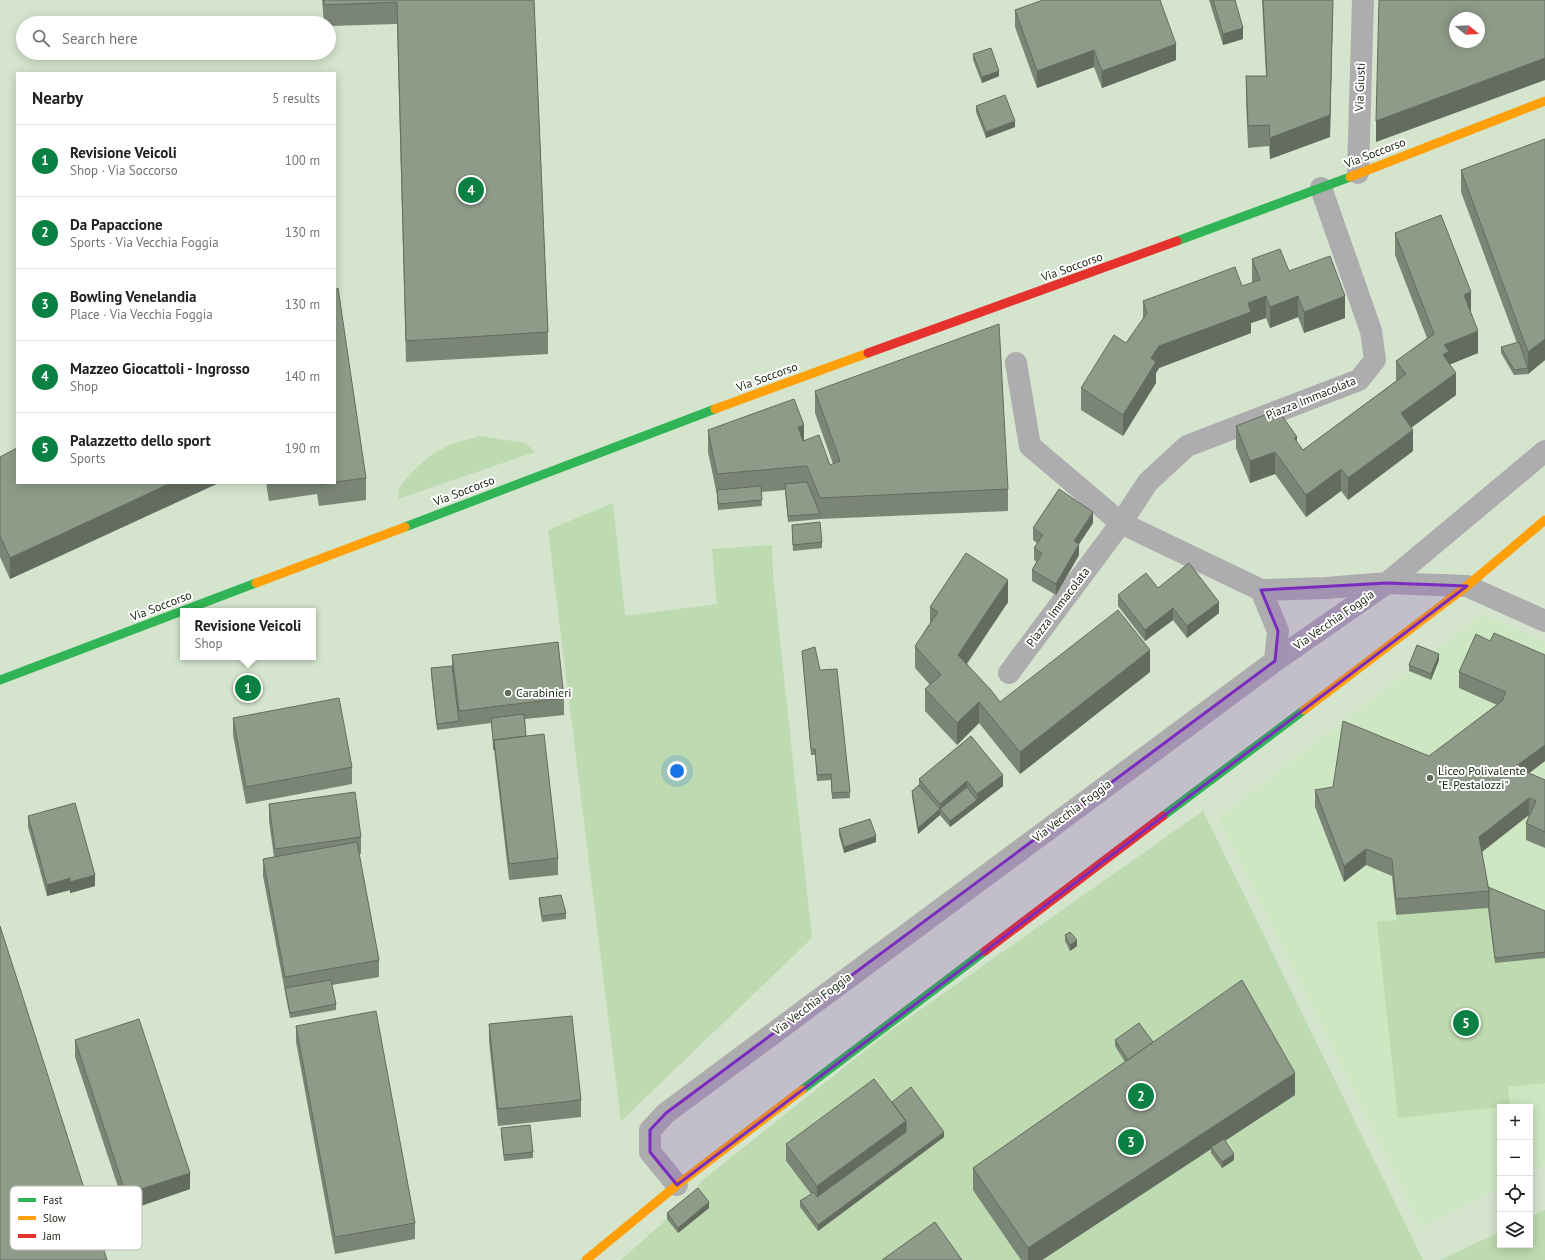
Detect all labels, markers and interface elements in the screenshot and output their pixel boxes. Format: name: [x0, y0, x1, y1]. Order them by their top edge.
north arrow: [1449, 12, 1485, 48]
search box: [16, 16, 336, 60]
icon: search: [30, 27, 52, 49]
text: Search here: [62, 29, 138, 48]
street label: Via Giusti: [1351, 62, 1368, 113]
text: Nearby: [32, 87, 83, 109]
text: 5 results: [272, 90, 320, 107]
street label: Via Soccorso: [1341, 134, 1408, 171]
text: Revisione Veicoli: [70, 143, 177, 162]
text: 1: [41, 152, 49, 169]
text: 100 m: [285, 152, 320, 169]
text: Shop · Via Soccorso: [70, 162, 178, 179]
pin: 4: [458, 175, 484, 205]
text: Da Papaccione: [70, 215, 163, 234]
text: 2: [41, 224, 49, 241]
text: 130 m: [285, 224, 320, 241]
text: Sports · Via Vecchia Foggia: [70, 234, 219, 251]
street label: Via Soccorso: [1038, 248, 1105, 285]
text: Bowling Venelandia: [70, 287, 197, 306]
text: 3: [41, 296, 49, 313]
text: 130 m: [285, 296, 320, 313]
text: Place · Via Vecchia Foggia: [70, 306, 213, 323]
street label: Via Soccorso: [733, 358, 800, 395]
text: Mazzeo Giocattoli - Ingrosso: [70, 359, 250, 378]
text: 4: [41, 368, 49, 385]
text: 140 m: [285, 368, 320, 385]
street label: Piazza Immacolata: [1264, 373, 1358, 422]
text: Shop: [70, 378, 98, 395]
text: Palazzetto dello sport: [70, 431, 211, 450]
text: 5: [41, 440, 49, 457]
text: 190 m: [285, 440, 320, 457]
text: Sports: [70, 450, 106, 467]
street label: Via Soccorso: [430, 472, 497, 509]
street label: Piazza Immacolata: [1023, 564, 1092, 649]
street label: Via Vecchia Foggia: [1290, 586, 1377, 654]
street label: Via Soccorso: [127, 587, 194, 624]
popup: [180, 608, 316, 660]
text: Revisione Veicoli: [195, 616, 301, 635]
text: Shop: [195, 635, 223, 652]
pin: 1: [235, 673, 261, 703]
place label: Carabinieri: [516, 685, 572, 700]
marker: Carabinieri: [503, 688, 513, 698]
your location: [667, 761, 687, 781]
place label: Liceo Polivalente "E. Pestalozzi": [1438, 763, 1526, 792]
marker: Liceo Polivalente "E. Pestalozzi": [1425, 773, 1435, 783]
street label: Via Vecchia Foggia: [1028, 776, 1114, 846]
street label: Via Vecchia Foggia: [768, 969, 854, 1039]
pin: 5: [1453, 1008, 1479, 1038]
pin: 2: [1128, 1081, 1154, 1111]
map controls: [1497, 1104, 1533, 1248]
button: +: [1497, 1104, 1533, 1140]
pin: 3: [1118, 1127, 1144, 1157]
button: −: [1497, 1140, 1533, 1176]
button: locate: [1497, 1176, 1533, 1212]
legend: [10, 1186, 142, 1250]
text: Fast: [43, 1193, 63, 1207]
text: Slow: [43, 1211, 66, 1225]
button: layers: [1497, 1212, 1533, 1248]
text: Jam: [42, 1229, 61, 1243]

